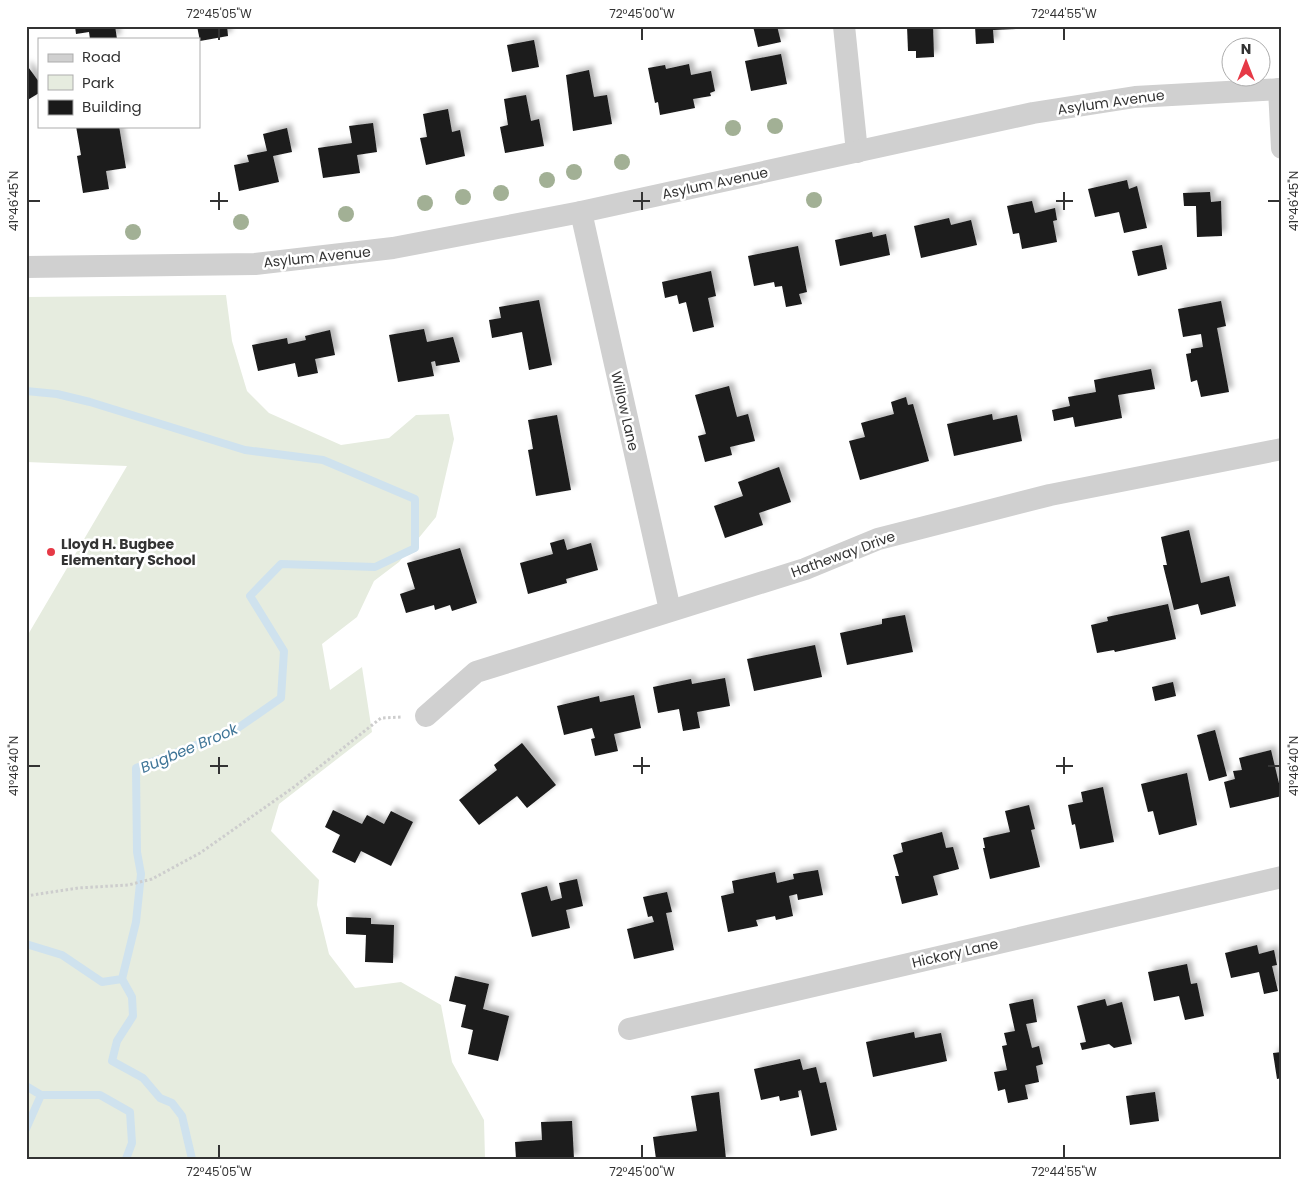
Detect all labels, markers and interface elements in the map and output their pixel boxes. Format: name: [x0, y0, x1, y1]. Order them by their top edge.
text: 72°45'05"W: [186, 5, 252, 22]
text: 72°45'00"W: [609, 5, 675, 22]
text: 72°44'55"W: [1031, 5, 1097, 22]
legend: [38, 38, 200, 128]
north arrow: [1220, 38, 1270, 88]
text: N: [1241, 39, 1251, 59]
text: Road: [82, 46, 121, 67]
text: Park: [82, 72, 114, 93]
street label: Asylum Avenue: [1056, 85, 1166, 119]
text: Building: [82, 96, 142, 117]
street label: Asylum Avenue: [660, 162, 770, 204]
text: 41°46'45"N: [5, 171, 22, 231]
text: 41°46'45"N: [1285, 171, 1302, 231]
street label: Asylum Avenue: [262, 241, 372, 273]
street label: Willow Lane: [606, 369, 644, 453]
street label: Hatheway Drive: [788, 526, 898, 582]
place label: Lloyd H. Bugbee Elementary School: [61, 534, 196, 570]
marker: Lloyd H. Bugbee Elementary School: [45, 546, 57, 558]
water label: Bugbee Brook: [137, 718, 242, 778]
text: 41°46'40"N: [5, 736, 22, 796]
text: 41°46'40"N: [1285, 736, 1302, 796]
street label: Hickory Lane: [910, 933, 1000, 973]
text: 72°45'05"W: [186, 1163, 252, 1180]
text: 72°45'00"W: [609, 1163, 675, 1180]
text: 72°44'55"W: [1031, 1163, 1097, 1180]

